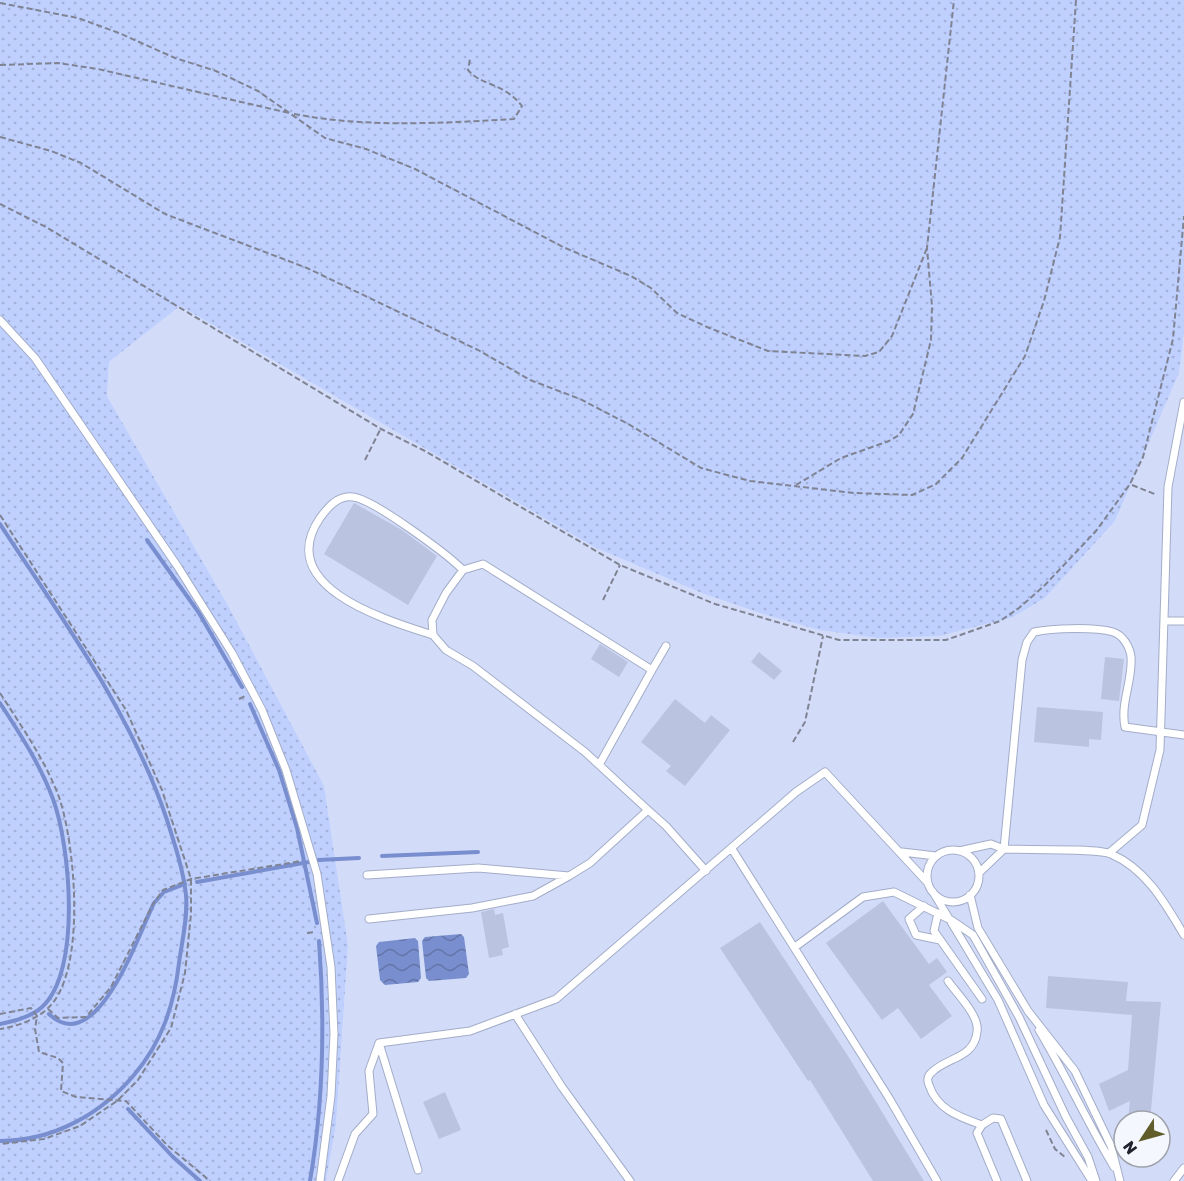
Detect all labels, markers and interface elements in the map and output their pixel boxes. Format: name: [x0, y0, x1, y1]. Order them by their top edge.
north arrow: [1112, 1109, 1172, 1169]
text: N: [1119, 1137, 1141, 1158]

